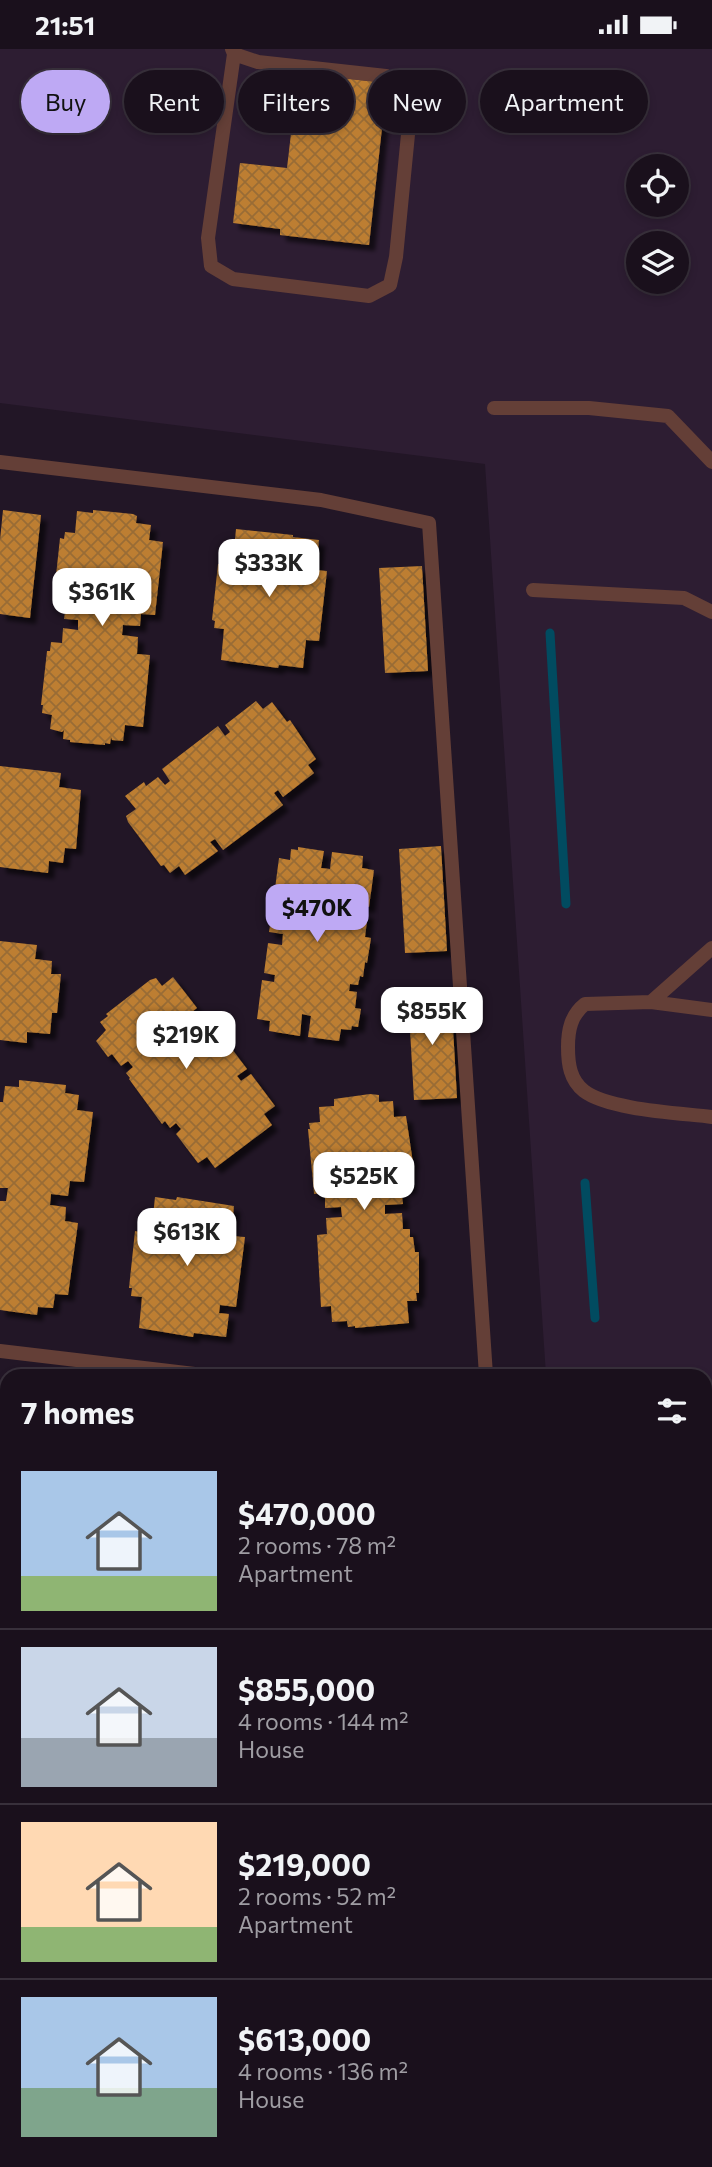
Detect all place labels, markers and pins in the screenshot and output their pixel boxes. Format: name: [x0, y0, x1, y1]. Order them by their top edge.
pin: $333K: [220, 539, 318, 599]
pin: $361K: [53, 569, 151, 628]
pin: $470K: [268, 885, 366, 944]
pin: $855K: [383, 988, 481, 1047]
pin: $219K: [137, 1011, 235, 1071]
pin: $525K: [315, 1153, 413, 1212]
pin: $613K: [138, 1209, 236, 1268]

